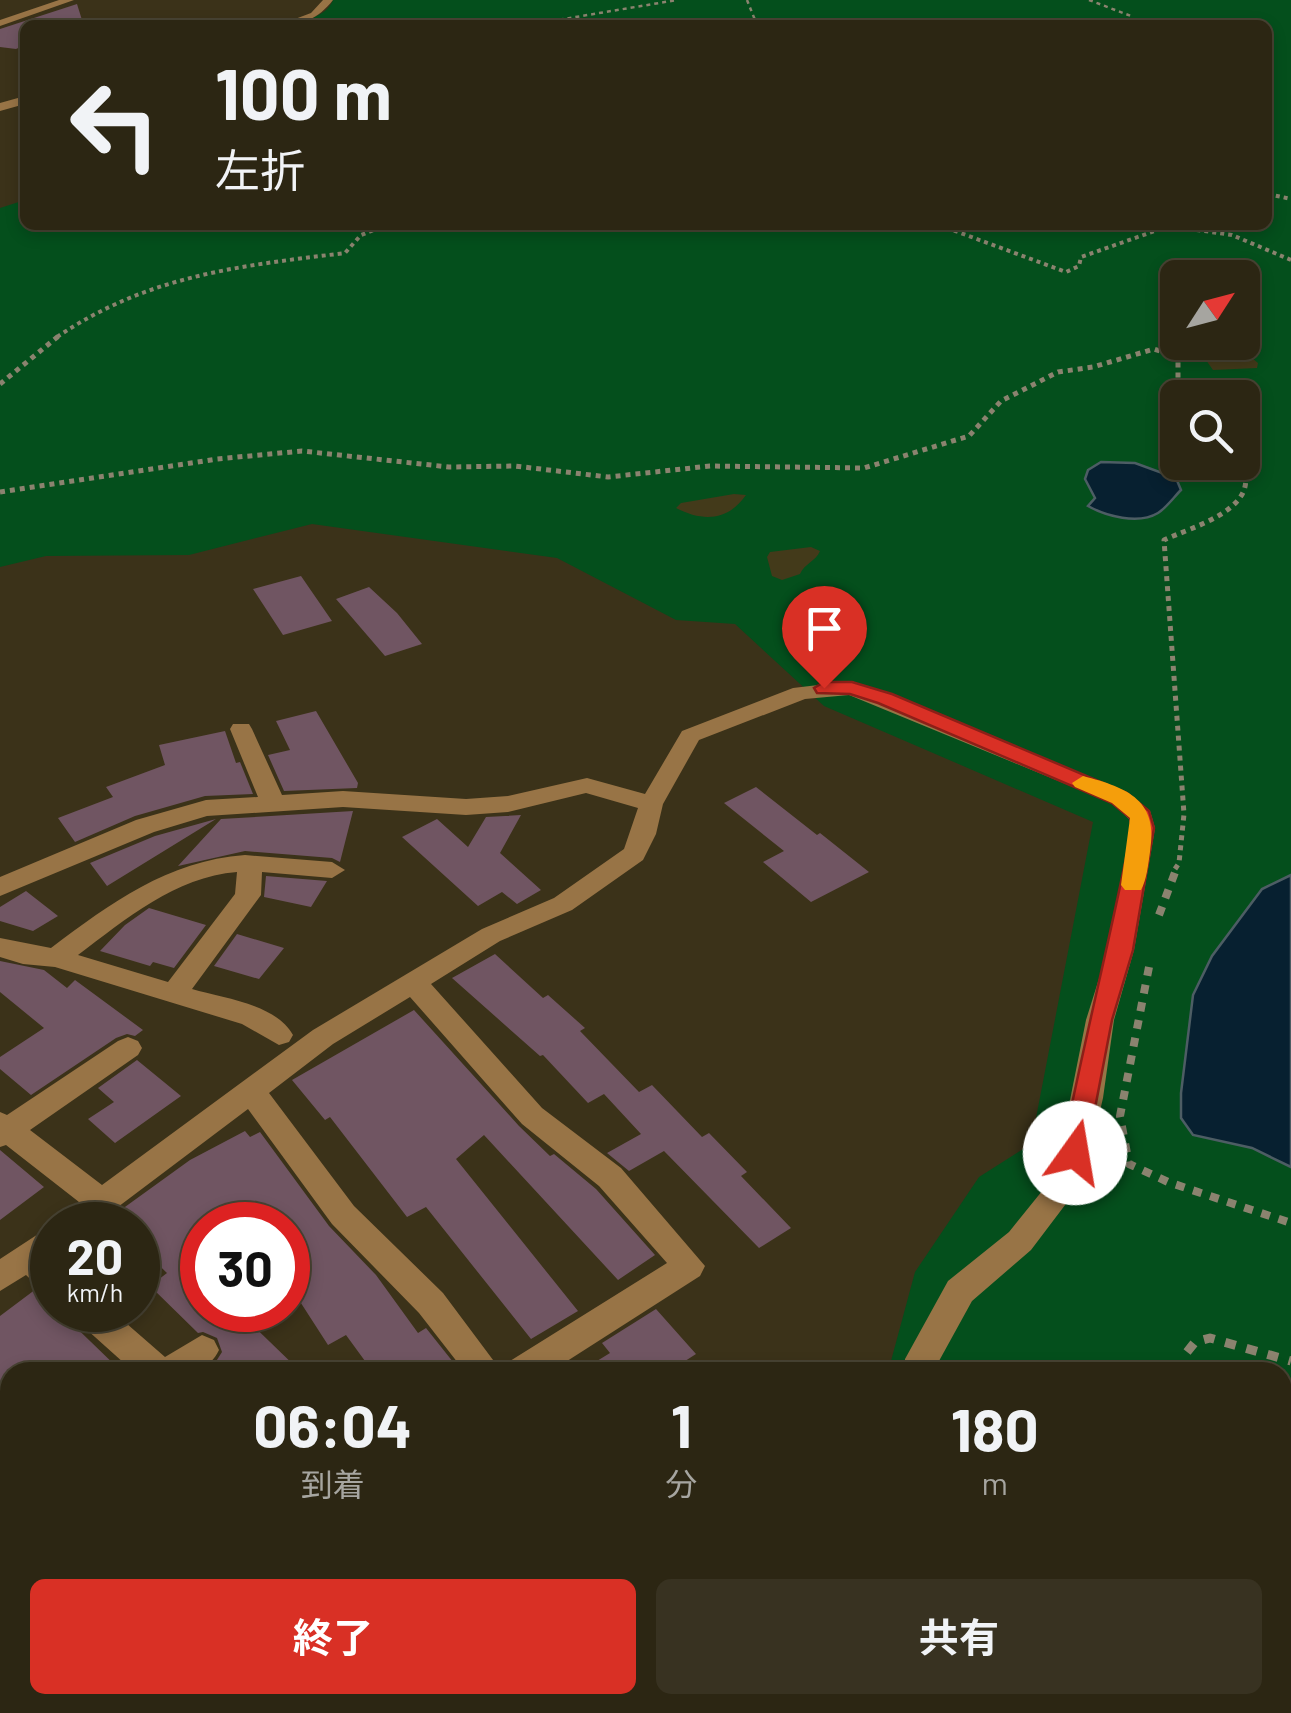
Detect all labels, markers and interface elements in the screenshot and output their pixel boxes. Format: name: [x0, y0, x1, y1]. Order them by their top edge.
text: 100 m: [215, 50, 392, 134]
icon: left: [50, 60, 180, 190]
text: 左折: [215, 142, 305, 196]
north arrow: [1160, 260, 1260, 360]
map controls: [1160, 260, 1260, 480]
button: search: [1160, 380, 1260, 480]
pin: [782, 586, 867, 689]
icon: arrive: [797, 601, 852, 656]
position arrow: [1023, 1101, 1127, 1205]
speed limit sign: 30: [180, 1202, 310, 1332]
text: 20: [67, 1225, 123, 1285]
text: km/h: [67, 1277, 123, 1307]
text: 06:04: [253, 1388, 412, 1460]
text: 1: [671, 1388, 692, 1460]
text: 180: [951, 1392, 1039, 1464]
text: m: [981, 1463, 1008, 1501]
text: 到着: [301, 1464, 365, 1502]
text: 分: [665, 1464, 697, 1502]
button: 終了: [30, 1579, 636, 1694]
button: 共有: [656, 1579, 1262, 1694]

